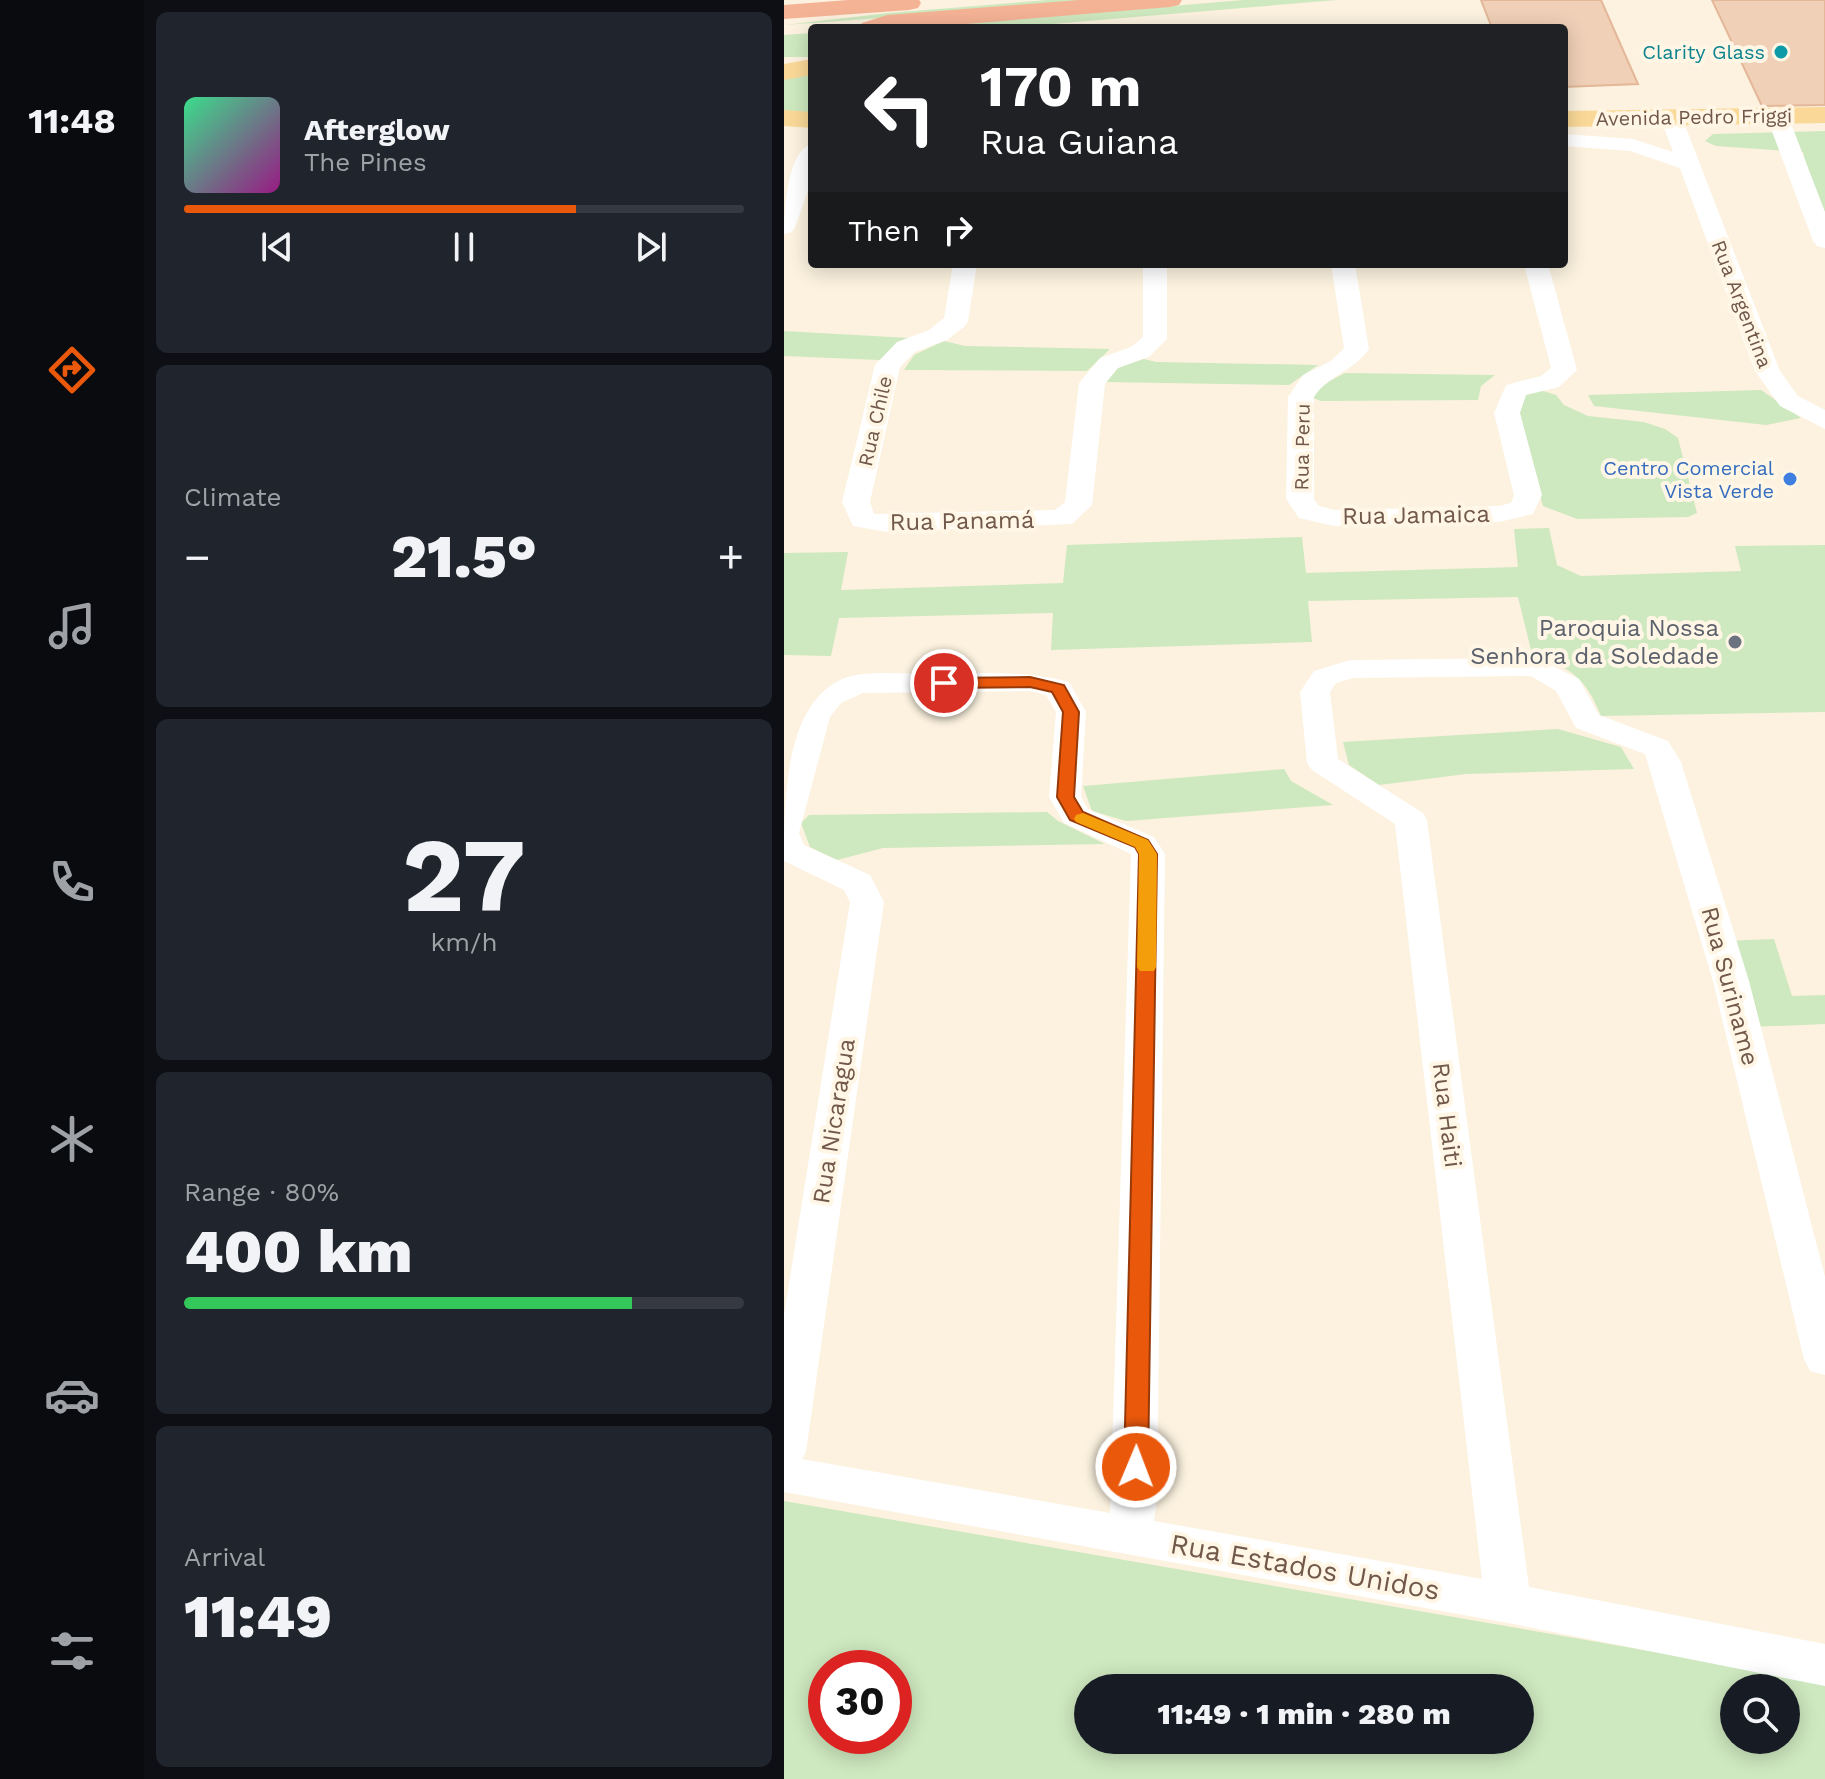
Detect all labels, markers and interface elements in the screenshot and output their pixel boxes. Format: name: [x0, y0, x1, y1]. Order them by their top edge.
place label: Clarity Glass: [1642, 40, 1765, 64]
marker: Clarity Glass: [1772, 43, 1790, 61]
text: 170 m: [980, 54, 1142, 120]
icon: left: [848, 56, 952, 160]
text: 11:48: [28, 100, 116, 142]
street label: Avenida Pedro Friggi: [1595, 103, 1793, 131]
text: Afterglow: [304, 112, 450, 147]
text: Rua Guiana: [980, 121, 1178, 163]
text: The Pines: [304, 147, 427, 177]
icon: right: [936, 208, 980, 252]
text: Then: [848, 213, 920, 248]
icon: previous: [255, 225, 299, 269]
icon: pause: [442, 225, 486, 269]
icon: next: [629, 225, 673, 269]
street label: Rua Argentina: [1707, 237, 1777, 371]
icon: directions: [44, 342, 100, 398]
street label: Rua Chile: [853, 373, 897, 469]
street label: Rua Peru: [1289, 403, 1315, 491]
place label: Centro Comercial Vista Verde: [1603, 456, 1774, 503]
marker: Centro Comercial Vista Verde: [1781, 470, 1799, 488]
text: Climate: [184, 482, 282, 512]
street label: Rua Jamaica: [1342, 500, 1490, 530]
street label: Rua Panamá: [889, 506, 1035, 536]
text: 21.5°: [391, 521, 537, 592]
text: −: [184, 531, 211, 583]
text: +: [717, 531, 744, 583]
icon: music: [44, 598, 100, 654]
place label: Paroquia Nossa Senhora da Soledade: [1470, 614, 1719, 670]
marker: Paroquia Nossa Senhora da Soledade: [1726, 633, 1744, 651]
pin: [910, 649, 978, 717]
icon: arrive: [922, 661, 966, 705]
text: 27: [402, 814, 526, 936]
icon: phone: [44, 854, 100, 910]
street label: Rua Suriname: [1695, 904, 1765, 1068]
text: km/h: [431, 927, 497, 957]
street label: Rua Nicaragua: [807, 1036, 861, 1206]
street label: Rua Haiti: [1427, 1061, 1467, 1169]
icon: climate: [44, 1111, 100, 1167]
text: Range · 80%: [184, 1177, 339, 1207]
text: 400 km: [184, 1216, 412, 1287]
icon: car: [44, 1367, 100, 1423]
position arrow: [1094, 1425, 1178, 1509]
street label: Rua Estados Unidos: [1168, 1527, 1442, 1607]
text: Arrival: [184, 1542, 265, 1572]
text: 11:49: [184, 1581, 332, 1652]
icon: filters: [44, 1623, 100, 1679]
speed limit sign: 30: [808, 1650, 912, 1754]
map controls: [1720, 1674, 1800, 1754]
button: search: [1720, 1674, 1800, 1754]
text: 11:49 · 1 min · 280 m: [1157, 1696, 1451, 1731]

